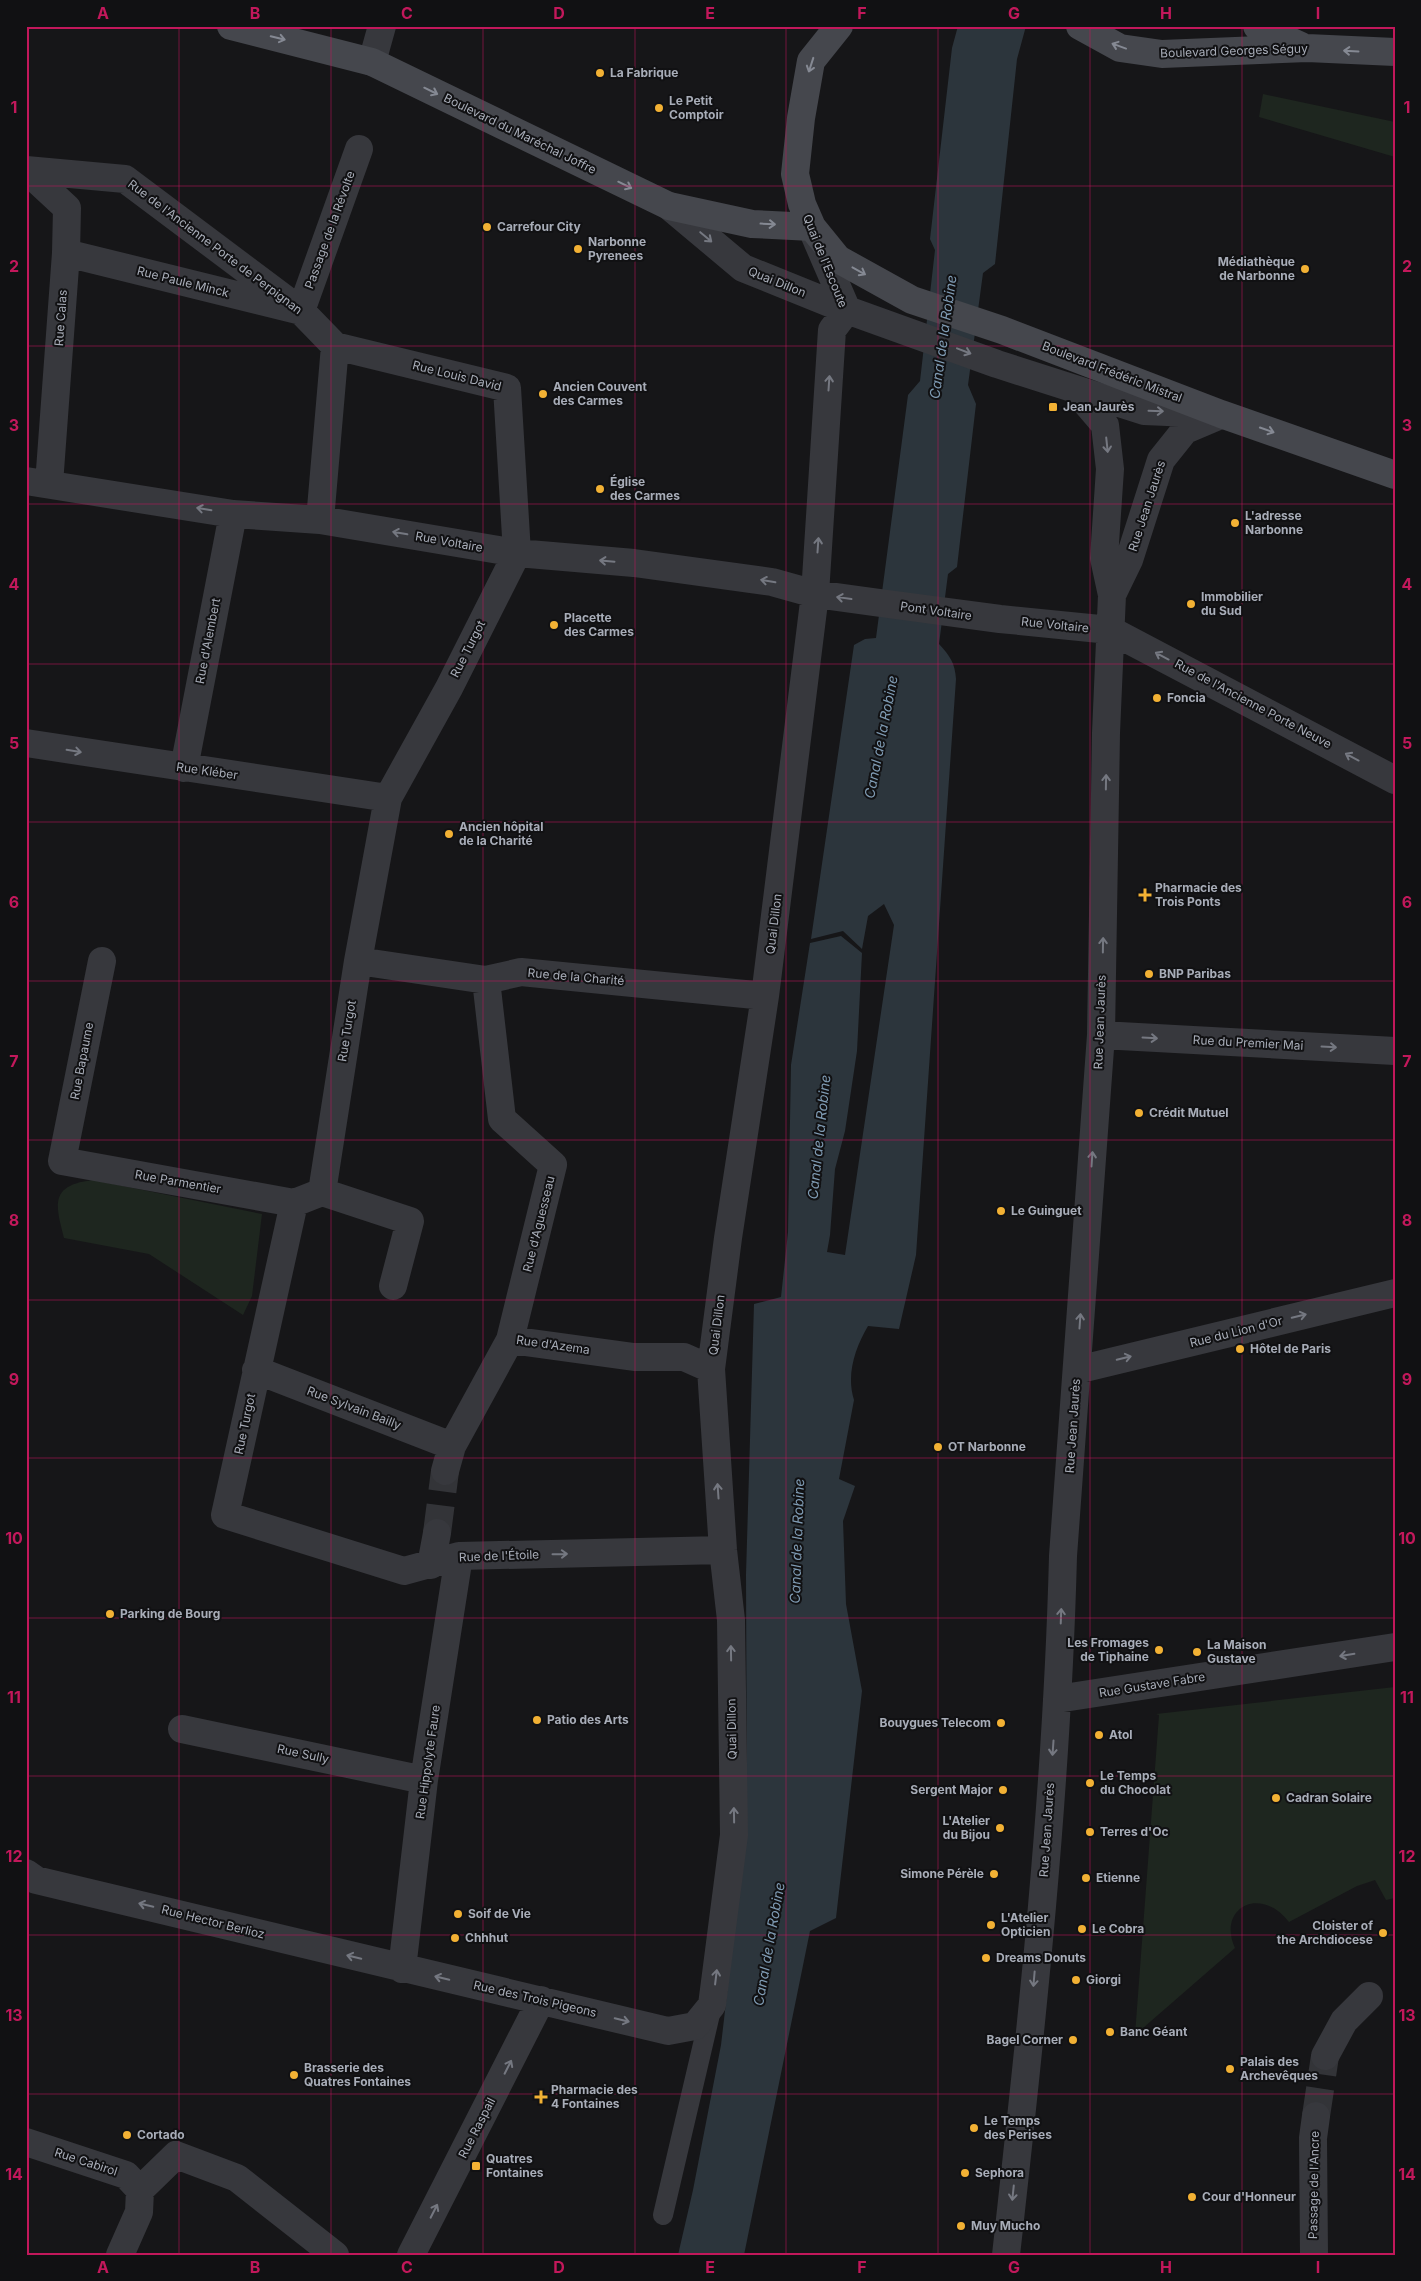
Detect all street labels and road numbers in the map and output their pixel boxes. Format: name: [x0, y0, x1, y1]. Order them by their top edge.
street label: Boulevard Georges Séguy: [1160, 40, 1308, 61]
street label: Boulevard du Maréchal Joffre: [442, 90, 599, 177]
street label: Passage de la Révolte: [301, 169, 358, 291]
street label: Rue de l'Ancienne Porte de Perpignan: [125, 176, 305, 317]
street label: Quai de l'Escoute: [800, 212, 851, 310]
street label: Rue Paule Minck: [136, 263, 231, 300]
street label: Quai Dillon: [746, 263, 808, 300]
street label: Rue Calas: [51, 289, 70, 347]
street label: Boulevard Frédéric Mistral: [1040, 338, 1184, 405]
street label: Rue Louis David: [411, 357, 503, 394]
street label: Rue Jean Jaurès: [1125, 459, 1168, 553]
street label: Rue Voltaire: [414, 528, 484, 555]
street label: Rue d'Alembert: [192, 597, 223, 685]
street label: Pont Voltaire: [899, 598, 973, 623]
street label: Rue Voltaire: [1020, 613, 1090, 636]
street label: Rue Turgot: [447, 618, 488, 680]
street label: Rue de l'Ancienne Porte Neuve: [1172, 656, 1334, 751]
street label: Rue Kléber: [175, 759, 239, 782]
street label: Quai Dillon: [762, 893, 785, 955]
street label: Rue de la Charité: [527, 965, 625, 988]
street label: Rue Jean Jaurès: [1090, 974, 1109, 1070]
street label: Rue Turgot: [334, 999, 359, 1063]
street label: Rue Bapaume: [67, 1021, 96, 1101]
street label: Rue du Premier Mai: [1192, 1032, 1304, 1053]
street label: Rue Parmentier: [134, 1167, 223, 1197]
street label: Rue d'Aguesseau: [519, 1174, 558, 1273]
street label: Quai Dillon: [705, 1294, 728, 1356]
street label: Rue du Lion d'Or: [1188, 1313, 1284, 1350]
street label: Rue d'Azema: [515, 1332, 591, 1357]
street label: Rue Jean Jaurès: [1062, 1378, 1083, 1474]
street label: Rue Sylvain Bailly: [305, 1383, 404, 1432]
street label: Rue Turgot: [231, 1392, 258, 1456]
street label: Rue de l'Étoile: [459, 1547, 539, 1564]
street label: Rue Gustave Fabre: [1098, 1669, 1206, 1700]
street label: Quai Dillon: [723, 1698, 740, 1760]
street label: Rue Hippolyte Faure: [412, 1704, 443, 1820]
street label: Rue Sully: [276, 1741, 331, 1766]
street label: Rue Jean Jaurès: [1036, 1782, 1057, 1878]
street label: Rue Hector Berlioz: [160, 1901, 266, 1942]
street label: Rue des Trois Pigeons: [472, 1977, 598, 2020]
street label: Rue Raspail: [455, 2095, 498, 2161]
street label: Passage de l'Ancre: [1305, 2131, 1322, 2239]
street label: Rue Cabirol: [53, 2144, 120, 2179]

